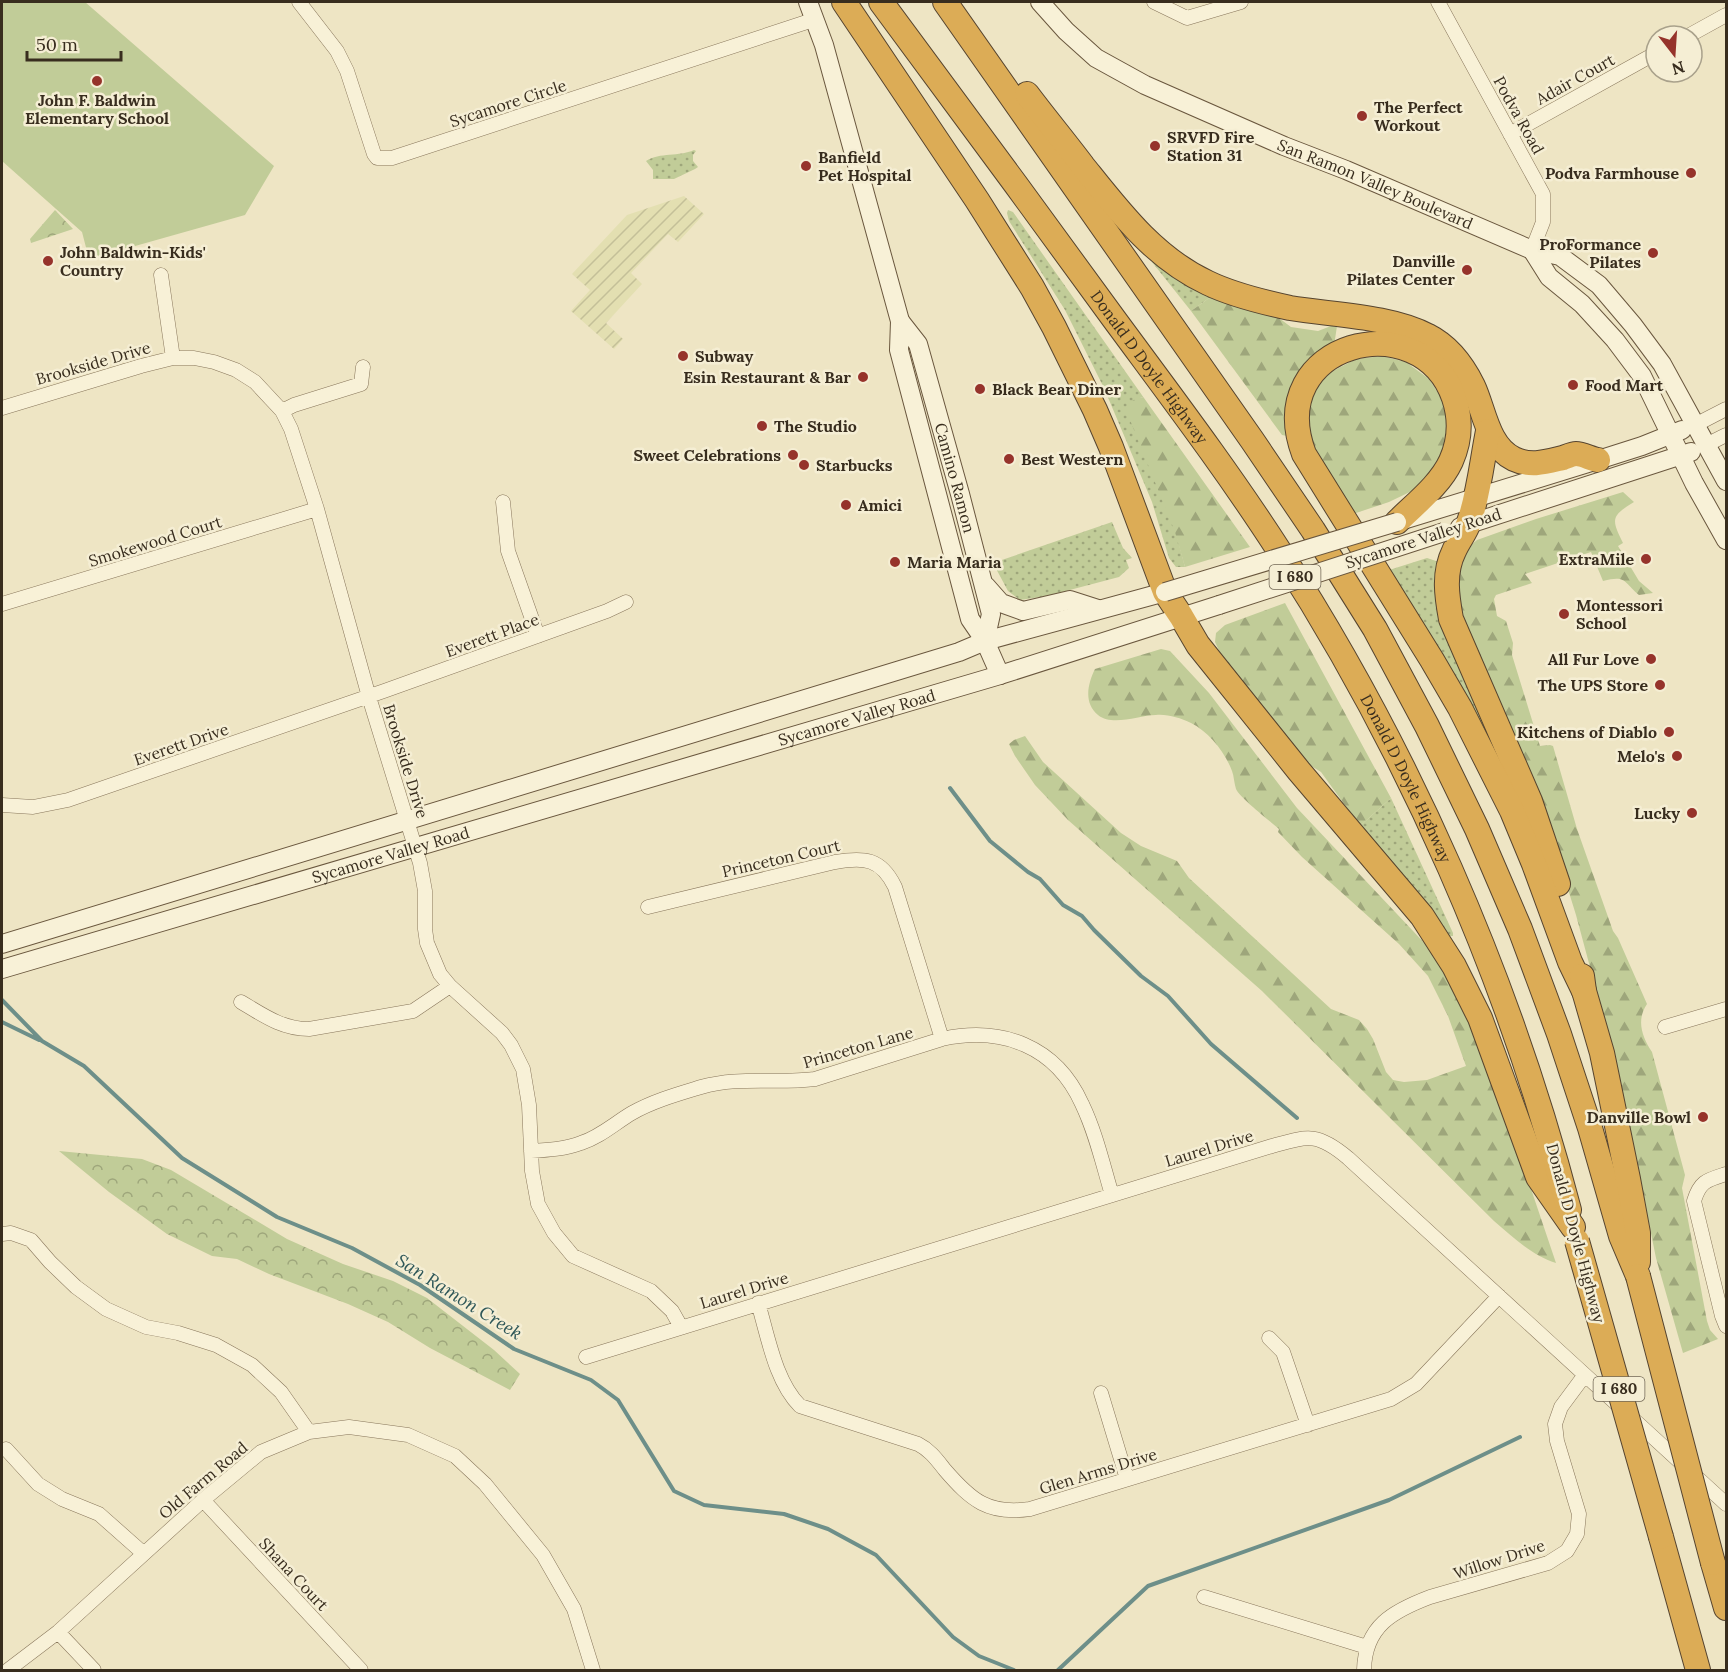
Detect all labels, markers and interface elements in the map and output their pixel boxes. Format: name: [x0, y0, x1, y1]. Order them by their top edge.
scale bar: [27, 24, 122, 62]
north arrow: [1644, 24, 1704, 84]
text: 50 m: [36, 33, 78, 56]
street label: Adair Court: [1531, 49, 1619, 109]
text: N: [1670, 57, 1687, 80]
street label: Podva Road: [1489, 73, 1549, 158]
marker: John F. Baldwin Elementary School: [90, 74, 104, 88]
street label: Sycamore Circle: [447, 75, 569, 131]
place label: John F. Baldwin Elementary School: [25, 90, 169, 128]
place label: The Perfect Workout: [1374, 97, 1463, 135]
marker: The Perfect Workout: [1355, 109, 1369, 123]
place label: SRVFD Fire Station 31: [1167, 127, 1255, 165]
street label: San Ramon Valley Boulevard: [1274, 134, 1477, 234]
marker: SRVFD Fire Station 31: [1148, 139, 1162, 153]
place label: Banfield Pet Hospital: [818, 147, 911, 185]
marker: Banfield Pet Hospital: [799, 159, 813, 173]
place label: Podva Farmhouse: [1545, 163, 1679, 183]
marker: Podva Farmhouse: [1684, 166, 1698, 180]
place label: ProFormance Pilates: [1539, 234, 1641, 272]
place label: John Baldwin-Kids' Country: [60, 242, 206, 280]
marker: ProFormance Pilates: [1646, 246, 1660, 260]
place label: Danville Pilates Center: [1346, 251, 1455, 289]
marker: John Baldwin-Kids' Country: [41, 254, 55, 268]
marker: Danville Pilates Center: [1460, 263, 1474, 277]
street label: Donald D Doyle Highway: [1087, 286, 1213, 448]
street label: Brookside Drive: [33, 337, 153, 389]
place label: Subway: [695, 346, 753, 366]
marker: Subway: [676, 349, 690, 363]
place label: Esin Restaurant & Bar: [683, 367, 851, 387]
marker: Esin Restaurant & Bar: [856, 370, 870, 384]
place label: Food Mart: [1585, 375, 1664, 395]
marker: Food Mart: [1566, 378, 1580, 392]
place label: Black Bear Diner: [992, 379, 1121, 399]
marker: Black Bear Diner: [973, 382, 987, 396]
place label: The Studio: [774, 416, 857, 436]
marker: The Studio: [755, 419, 769, 433]
street label: Camino Ramon: [931, 420, 980, 535]
place label: Sweet Celebrations: [634, 445, 781, 465]
marker: Sweet Celebrations: [786, 448, 800, 462]
place label: Best Western: [1021, 449, 1123, 469]
marker: Best Western: [1002, 452, 1016, 466]
place label: Starbucks: [816, 455, 893, 475]
marker: Starbucks: [797, 458, 811, 472]
place label: Amici: [858, 495, 902, 515]
marker: Amici: [839, 498, 853, 512]
street label: Sycamore Valley Road: [1343, 503, 1504, 573]
street label: Smokewood Court: [86, 511, 225, 571]
place label: ExtraMile: [1558, 549, 1634, 569]
place label: Maria Maria: [907, 552, 1002, 572]
marker: ExtraMile: [1639, 552, 1653, 566]
marker: Maria Maria: [888, 555, 902, 569]
road number: I 680: [1270, 565, 1320, 589]
place label: Montessori School: [1576, 595, 1663, 633]
marker: Montessori School: [1557, 607, 1571, 621]
street label: Everett Place: [443, 609, 542, 661]
place label: All Fur Love: [1548, 649, 1639, 669]
marker: All Fur Love: [1644, 652, 1658, 666]
place label: The UPS Store: [1537, 675, 1648, 695]
marker: The UPS Store: [1653, 678, 1667, 692]
street label: Sycamore Valley Road: [776, 684, 938, 750]
street label: Donald D Doyle Highway: [1356, 691, 1456, 866]
street label: Brookside Drive: [379, 701, 433, 821]
street label: Everett Drive: [131, 718, 231, 770]
place label: Kitchens of Diablo: [1517, 722, 1657, 742]
marker: Kitchens of Diablo: [1662, 725, 1676, 739]
place label: Melo's: [1617, 746, 1665, 766]
marker: Melo's: [1670, 749, 1684, 763]
place label: Lucky: [1634, 803, 1680, 823]
marker: Lucky: [1685, 806, 1699, 820]
street label: Sycamore Valley Road: [310, 822, 472, 887]
street label: Princeton Court: [720, 835, 843, 881]
street label: Princeton Lane: [801, 1022, 916, 1072]
place label: Danville Bowl: [1587, 1107, 1691, 1127]
marker: Danville Bowl: [1696, 1110, 1710, 1124]
street label: Laurel Drive: [1162, 1125, 1256, 1171]
street label: Donald D Doyle Highway: [1542, 1141, 1610, 1325]
water label: San Ramon Creek: [392, 1248, 527, 1345]
street label: Laurel Drive: [697, 1267, 791, 1313]
road number: I 680: [1594, 1377, 1644, 1401]
street label: Old Farm Road: [155, 1437, 252, 1523]
street label: Glen Arms Drive: [1037, 1444, 1160, 1498]
street label: Shana Court: [255, 1533, 333, 1615]
street label: Willow Drive: [1451, 1535, 1548, 1583]

